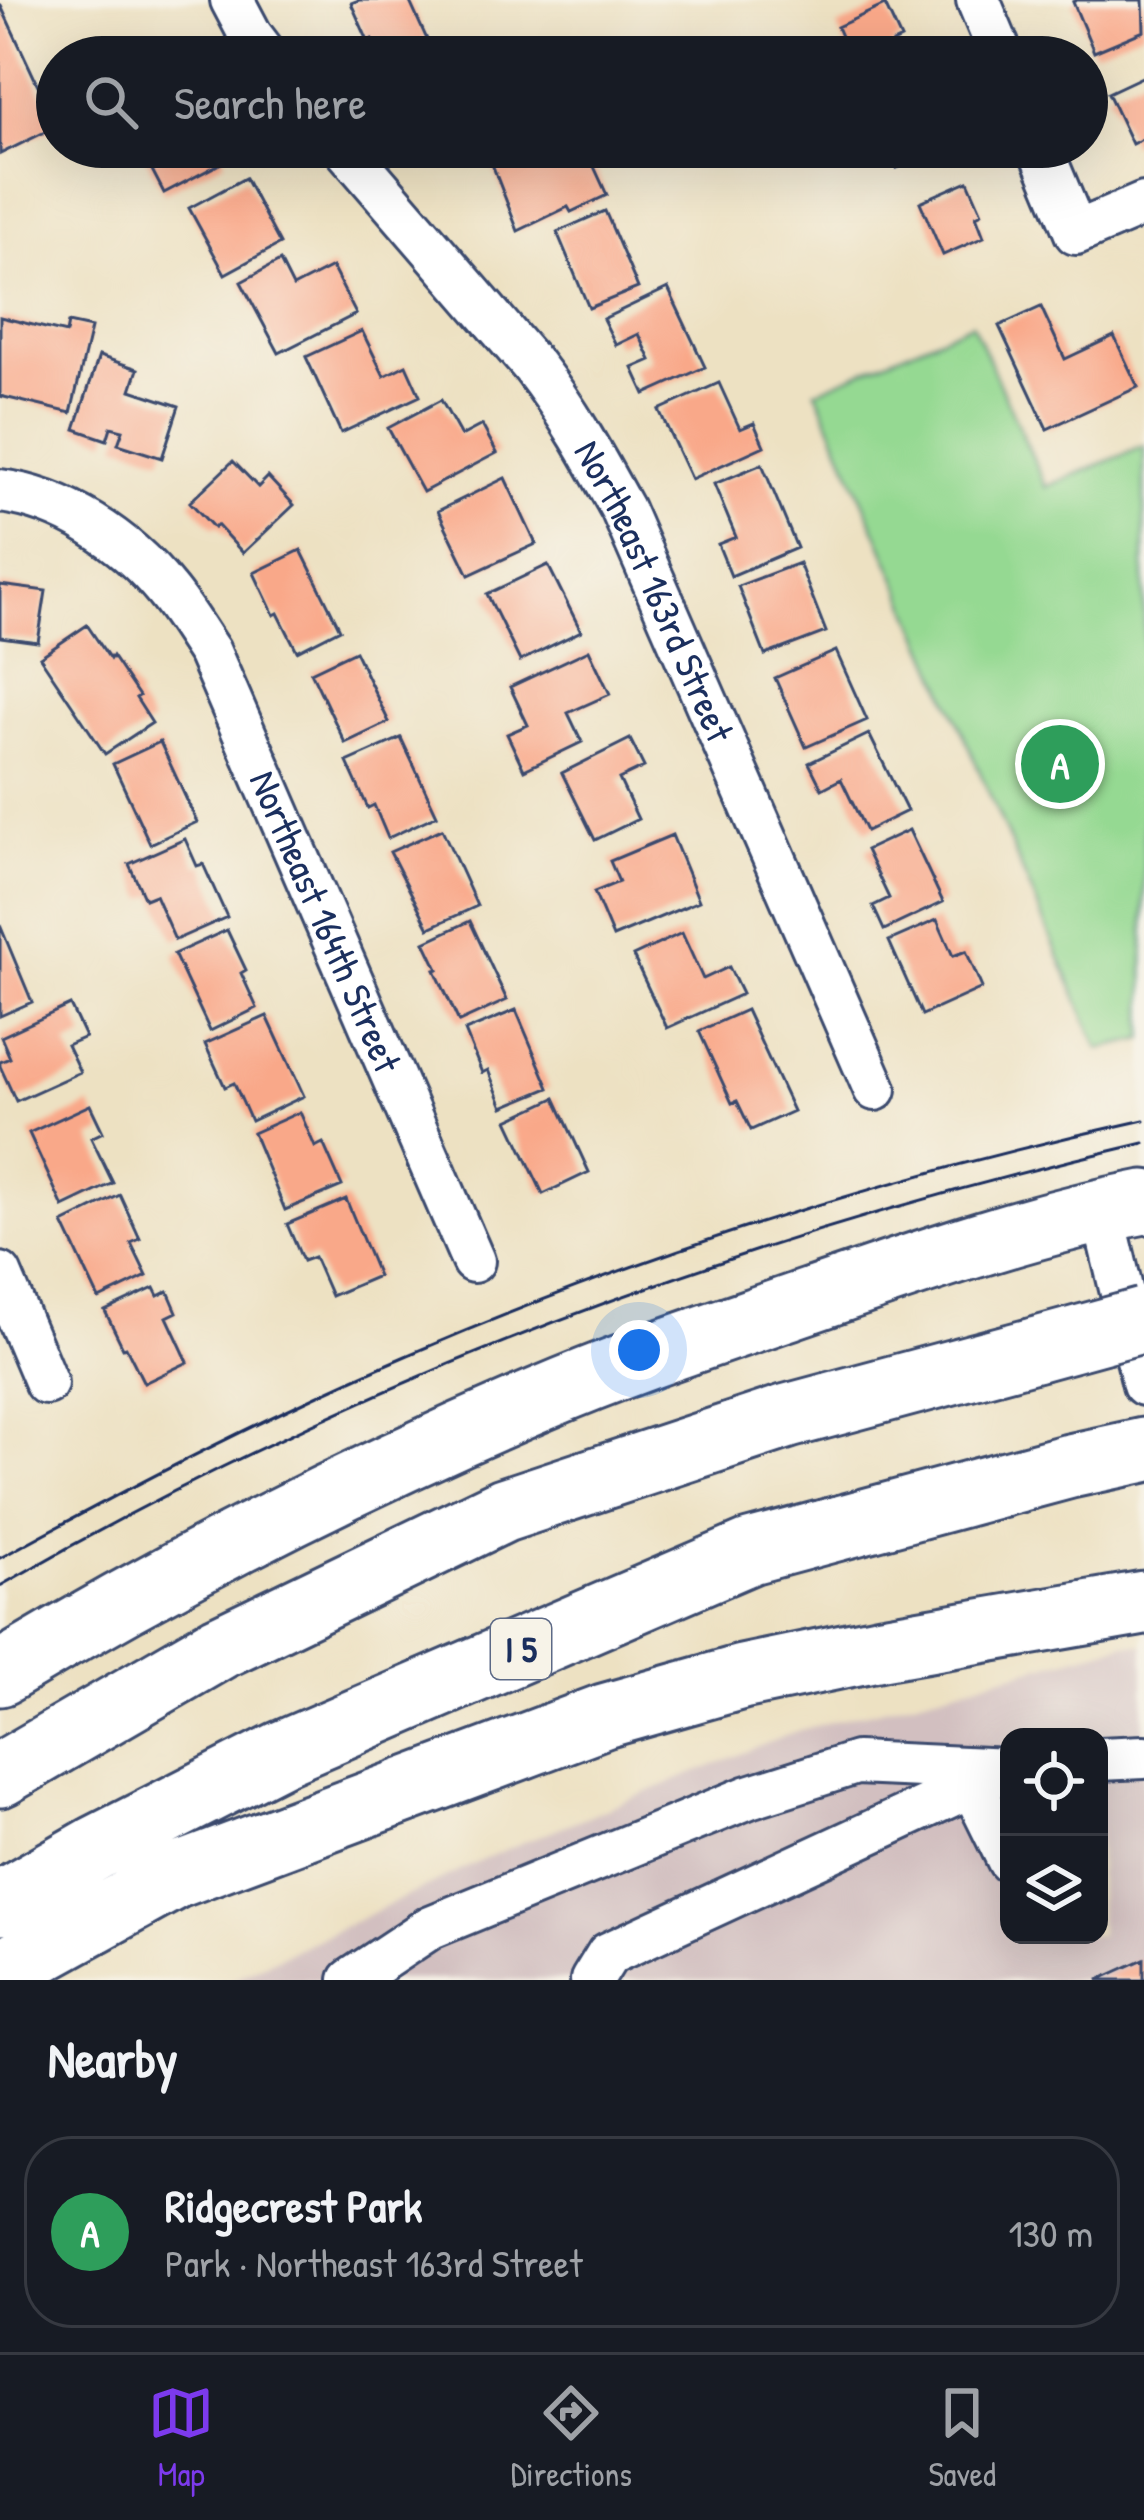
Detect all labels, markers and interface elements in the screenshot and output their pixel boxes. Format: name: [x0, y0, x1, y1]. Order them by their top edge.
search box: [36, 36, 1108, 168]
icon: search: [78, 69, 144, 135]
text: Search here: [174, 72, 366, 133]
street label: Northeast 163rd Street: [563, 430, 748, 750]
pin: A: [1021, 719, 1099, 809]
street label: Northeast 164th Street: [238, 762, 415, 1081]
your location: [609, 1320, 669, 1380]
road number: I 5: [491, 1619, 551, 1679]
map controls: [1000, 1728, 1108, 1944]
button: locate: [1000, 1728, 1108, 1836]
button: layers: [1000, 1836, 1108, 1944]
text: Nearby: [48, 2024, 178, 2093]
text: Ridgecrest Park: [165, 2175, 422, 2236]
text: A: [80, 2206, 100, 2259]
text: 130 m: [1008, 2206, 1093, 2259]
text: Park · Northeast 163rd Street: [165, 2236, 583, 2289]
tab: Map: [148, 2380, 214, 2496]
tab: Directions: [511, 2380, 632, 2496]
tab: Saved: [928, 2380, 996, 2496]

